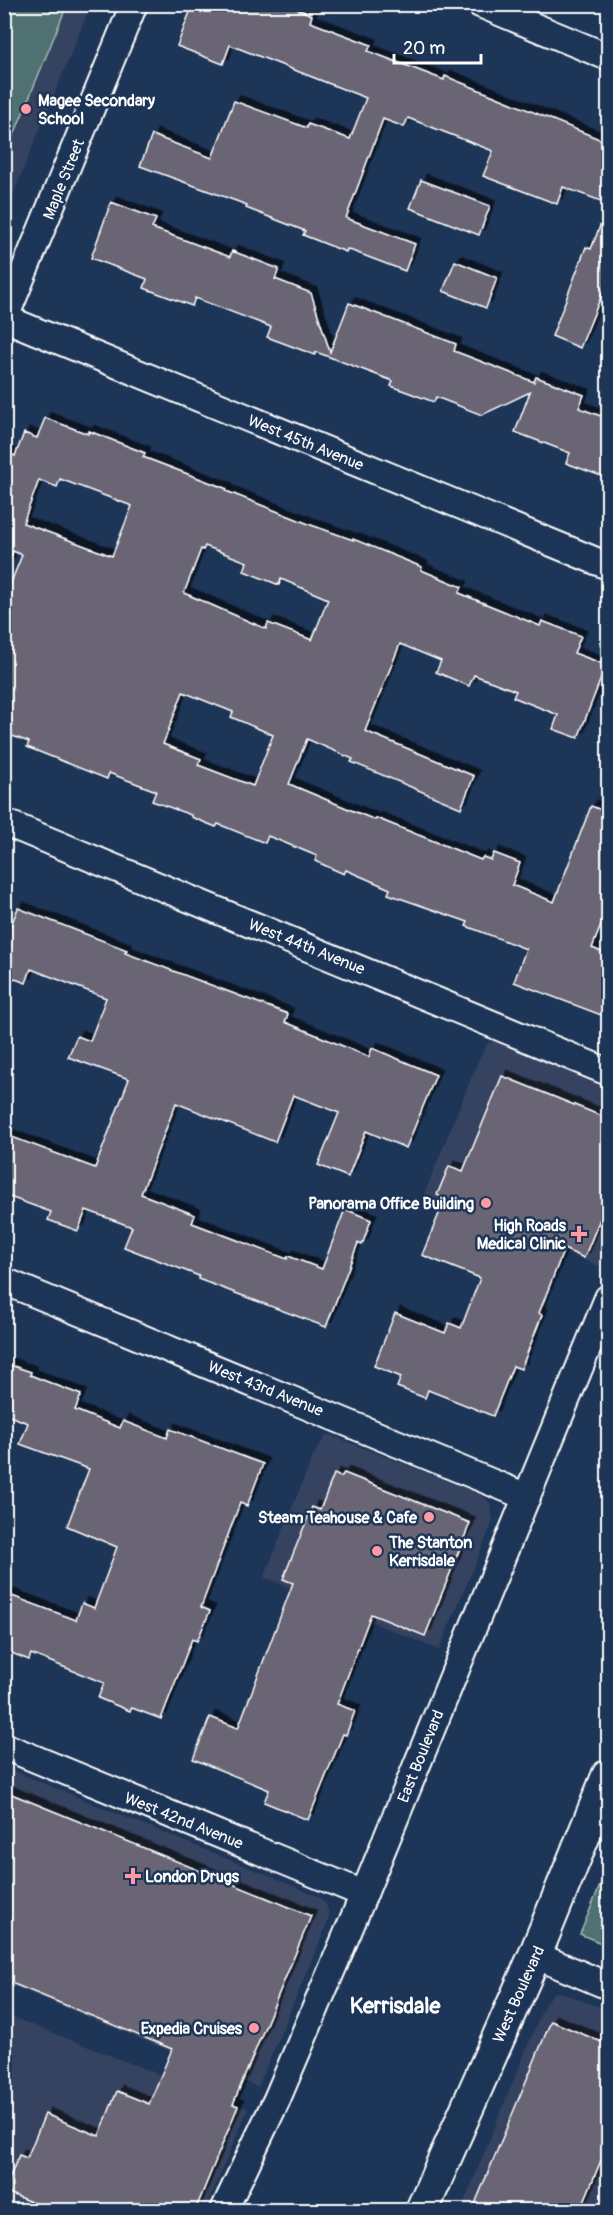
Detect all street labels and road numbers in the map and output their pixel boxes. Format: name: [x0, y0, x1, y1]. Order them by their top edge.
street label: Maple Street: [39, 136, 89, 223]
street label: West 45th Avenue: [245, 411, 367, 475]
street label: West 44th Avenue: [245, 914, 368, 979]
street label: West 43rd Avenue: [205, 1357, 326, 1421]
street label: East Boulevard: [393, 1707, 449, 1806]
street label: West 42nd Avenue: [121, 1788, 246, 1854]
street label: West Boulevard: [489, 1943, 549, 2046]

